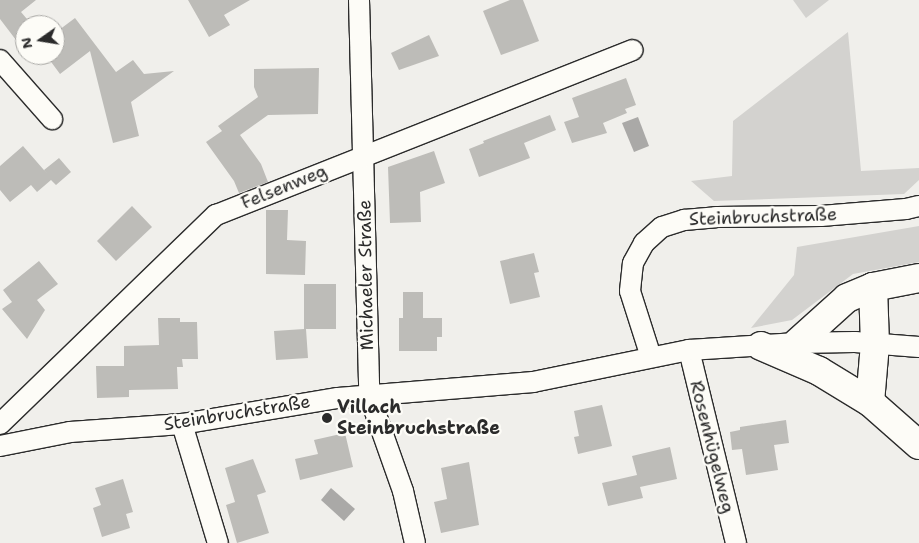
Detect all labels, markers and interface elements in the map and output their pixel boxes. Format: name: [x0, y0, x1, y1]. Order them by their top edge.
north arrow: [15, 15, 65, 65]
text: N: [16, 36, 36, 51]
street label: Felsenweg: [238, 160, 330, 214]
street label: Michaeler Straße: [354, 199, 378, 351]
street label: Steinbruchstraße: [689, 204, 837, 230]
street label: Rosenhügelweg: [685, 378, 739, 516]
street label: Steinbruchstraße: [162, 391, 312, 435]
place label: Villach Steinbruchstraße: [337, 397, 500, 439]
marker: Villach Steinbruchstraße: [321, 412, 333, 424]

